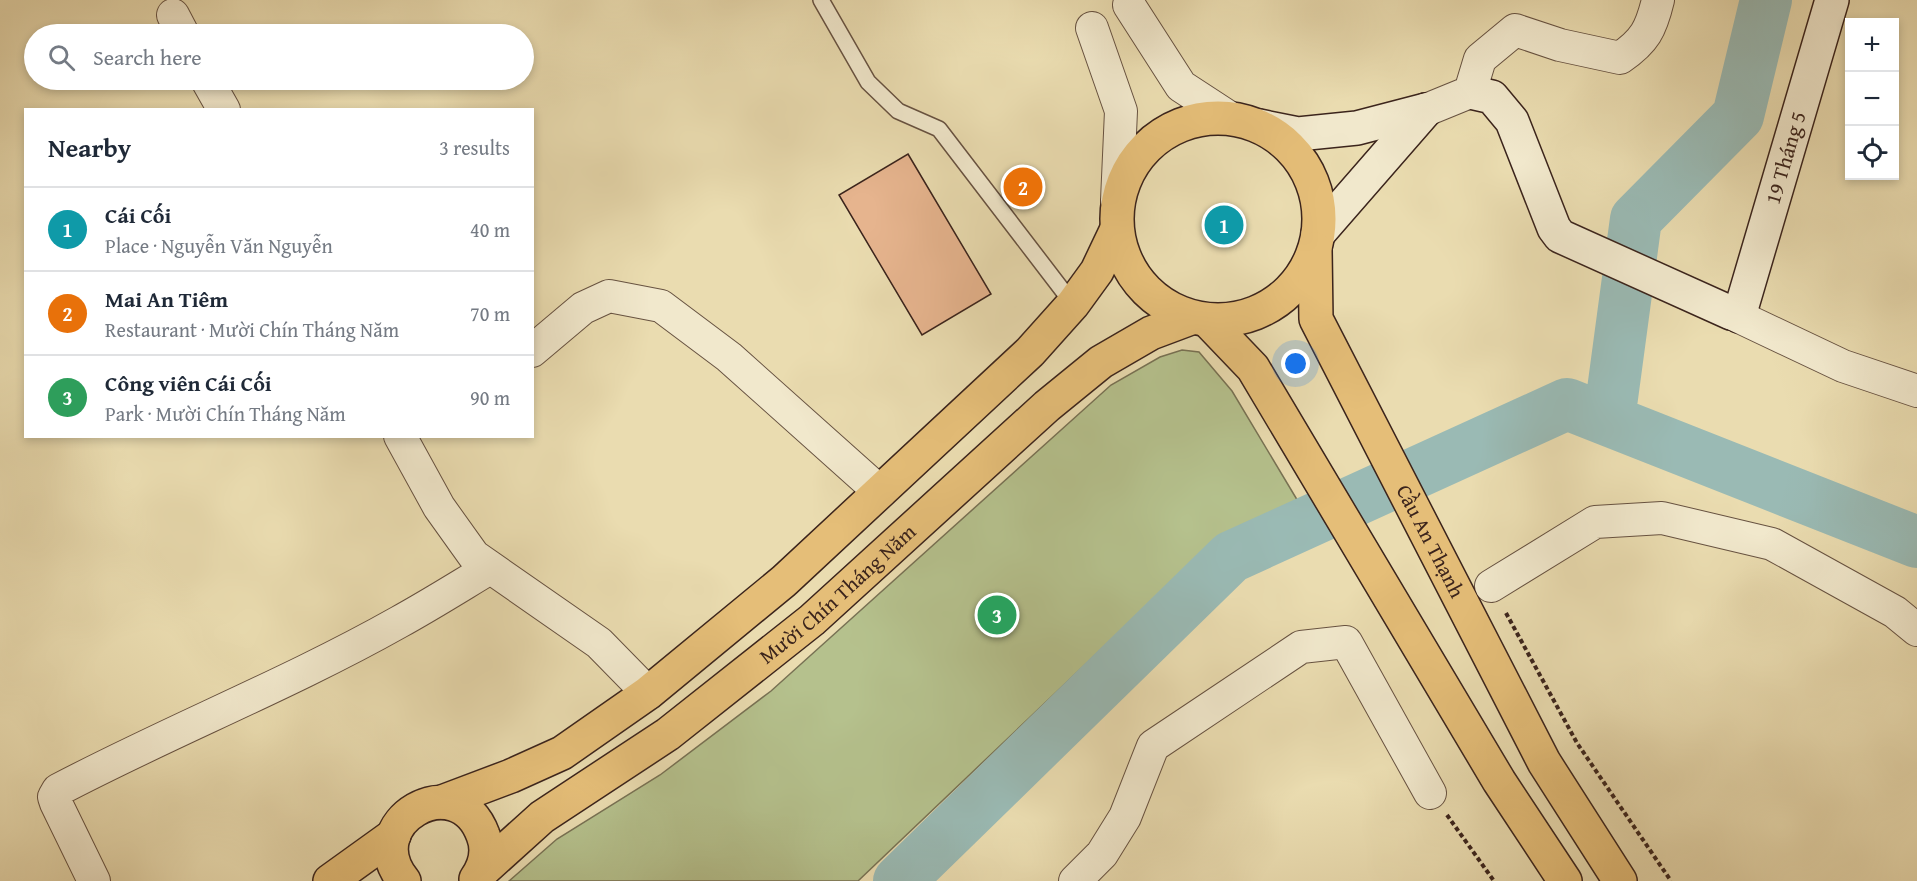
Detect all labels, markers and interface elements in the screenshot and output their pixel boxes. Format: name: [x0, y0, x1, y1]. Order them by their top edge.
map controls: [1845, 18, 1899, 180]
button: +: [1845, 18, 1899, 72]
search box: [24, 24, 534, 90]
icon: search: [45, 41, 78, 74]
text: Search here: [93, 41, 202, 73]
button: −: [1845, 72, 1899, 126]
street label: 19 Tháng 5: [1757, 107, 1813, 208]
button: locate: [1845, 126, 1899, 180]
text: Nearby: [48, 128, 131, 167]
text: 3 results: [439, 133, 510, 162]
pin: 2: [1004, 164, 1042, 210]
text: Cái Cối: [105, 199, 171, 231]
pin: 1: [1204, 202, 1244, 248]
text: 1: [62, 215, 73, 244]
text: 40 m: [470, 215, 510, 244]
text: Place · Nguyễn Văn Nguyễn: [105, 231, 333, 260]
text: Mai An Tiêm: [105, 283, 228, 315]
text: 2: [62, 299, 73, 328]
text: 70 m: [470, 299, 510, 328]
text: Restaurant · Mười Chín Tháng Năm: [105, 315, 399, 344]
your location: [1281, 349, 1310, 378]
text: Công viên Cái Cối: [105, 367, 272, 399]
text: 3: [62, 383, 73, 412]
text: 90 m: [470, 383, 510, 412]
text: Park · Mười Chín Tháng Năm: [105, 399, 346, 428]
street label: Cầu An Thạnh: [1389, 479, 1473, 603]
street label: Mười Chín Tháng Năm: [752, 517, 923, 671]
pin: 3: [978, 592, 1016, 638]

